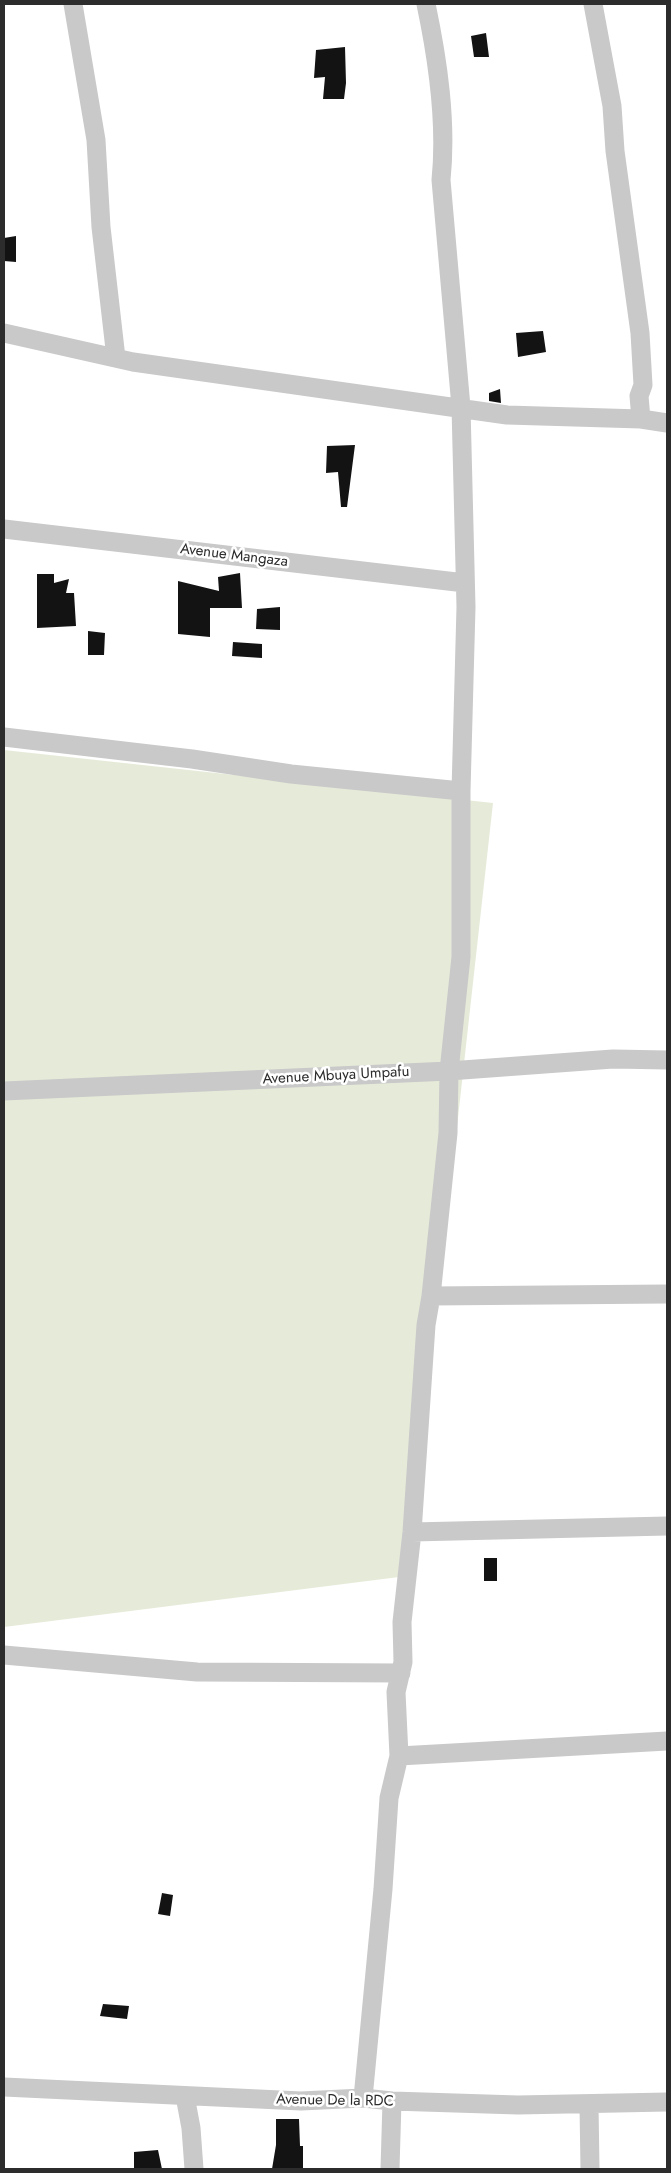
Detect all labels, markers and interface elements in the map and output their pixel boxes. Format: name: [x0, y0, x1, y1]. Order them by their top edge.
street label: Avenue Mangaza: [179, 540, 289, 572]
street label: Avenue Mbuya Umpafu: [262, 1063, 410, 1089]
street label: Avenue De la RDC: [276, 2091, 394, 2111]

